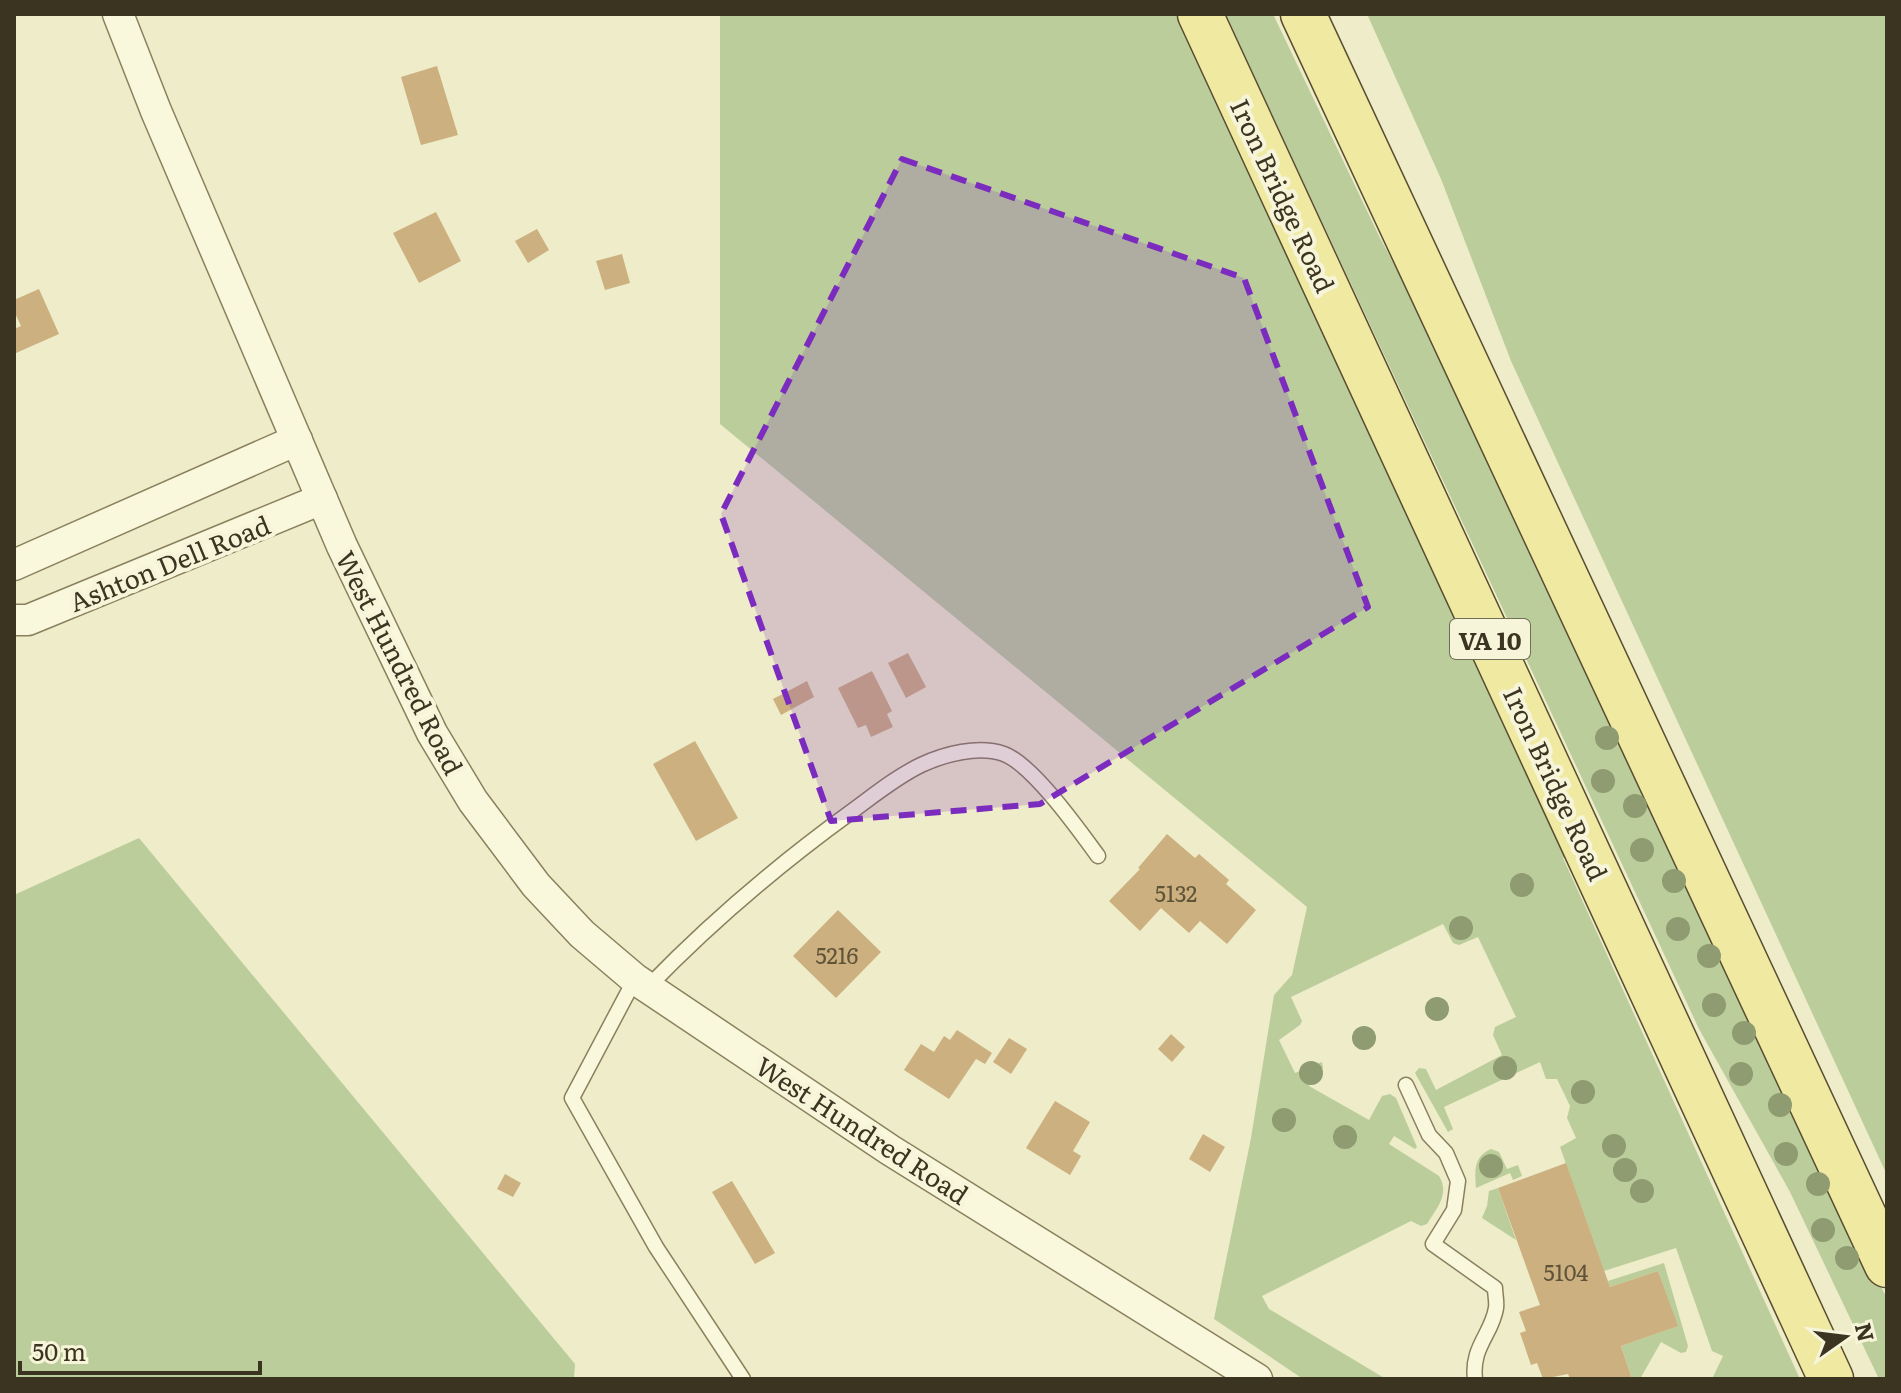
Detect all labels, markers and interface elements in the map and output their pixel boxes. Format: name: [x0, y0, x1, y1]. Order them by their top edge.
street label: Iron Bridge Road: [1222, 92, 1346, 298]
street label: Ashton Dell Road: [63, 504, 275, 620]
street label: West Hundred Road: [328, 543, 474, 781]
road number: VA 10: [1450, 619, 1530, 659]
street label: Iron Bridge Road: [1495, 680, 1619, 886]
house number: 5132: [1155, 876, 1197, 909]
house number: 5216: [816, 938, 859, 971]
street label: West Hundred Road: [749, 1045, 977, 1213]
house number: 5104: [1544, 1255, 1588, 1288]
north arrow: [1805, 1297, 1885, 1377]
text: N: [1848, 1319, 1884, 1345]
scale bar: [20, 1325, 260, 1375]
text: 50 m: [32, 1333, 86, 1368]

